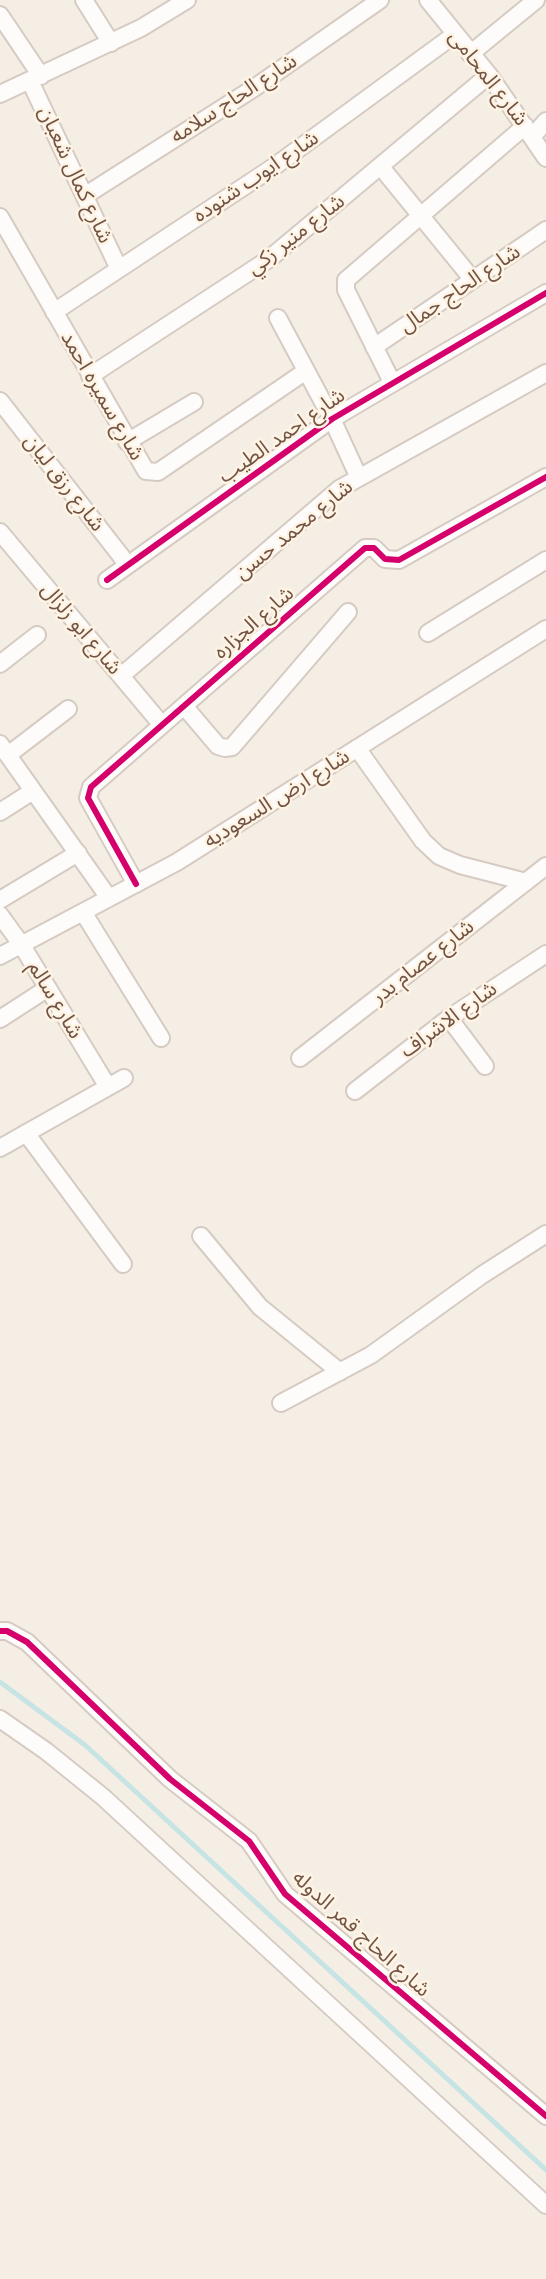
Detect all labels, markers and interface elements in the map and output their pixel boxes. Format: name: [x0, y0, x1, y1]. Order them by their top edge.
street label: شارع المحامى: [443, 25, 533, 131]
street label: شارع الحاج سلامه: [166, 49, 302, 149]
street label: شارع كمال شعبان: [32, 102, 118, 248]
street label: شارع ايوب شنوده: [188, 126, 324, 228]
street label: شارع منير زكي: [242, 189, 350, 281]
street label: شارع الحاج جمال: [395, 239, 525, 339]
street label: شارع سميره احمد: [55, 327, 149, 465]
street label: شارع احمد الطيب: [214, 383, 350, 489]
street label: شارع رزق ليان: [18, 429, 110, 537]
street label: شارع محمد حسن: [230, 475, 358, 585]
street label: شارع ابو زلزال: [35, 578, 127, 680]
street label: شارع الجزاره: [209, 581, 299, 665]
street label: شارع ارض السعوديه: [200, 744, 354, 854]
street label: شارع عصام بدر: [367, 914, 479, 1010]
street label: شارع سالم: [22, 957, 88, 1043]
street label: شارع الاشراف: [396, 976, 502, 1064]
street label: شارع الحاج قمر الدوله: [287, 1865, 435, 2003]

